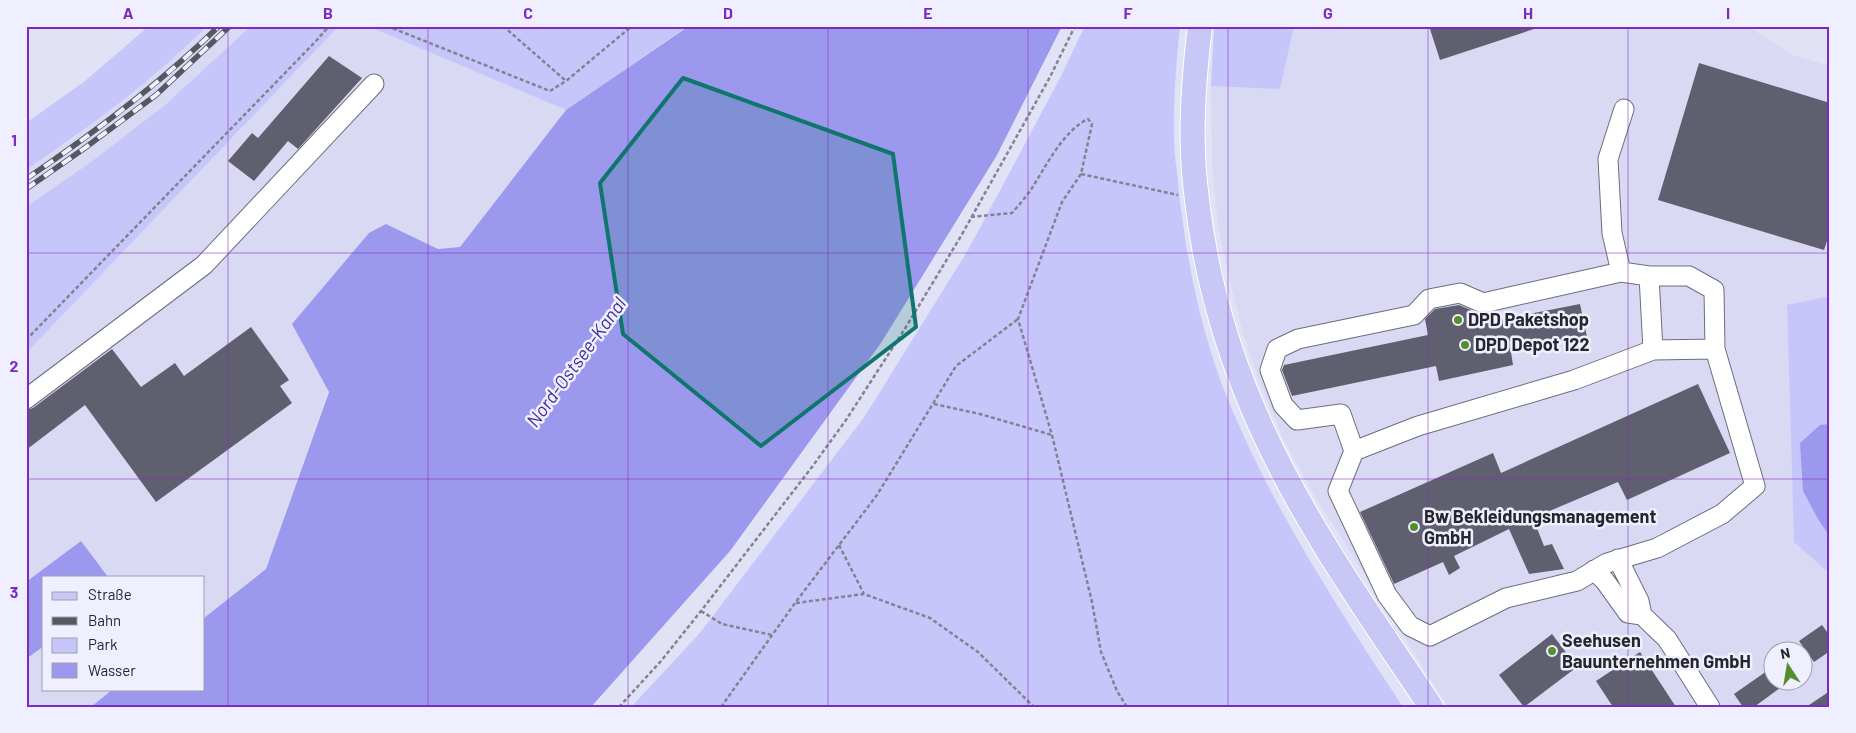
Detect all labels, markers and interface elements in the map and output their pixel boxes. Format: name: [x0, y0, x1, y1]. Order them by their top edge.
text: A: [123, 3, 134, 22]
text: B: [323, 3, 333, 22]
text: C: [523, 3, 533, 22]
text: D: [723, 3, 733, 22]
text: E: [923, 3, 933, 22]
text: F: [1124, 3, 1133, 22]
text: G: [1323, 3, 1333, 22]
text: H: [1523, 3, 1533, 22]
text: I: [1726, 3, 1730, 22]
text: 1: [11, 130, 17, 149]
water label: Nord-Ostsee-Kanal: [521, 292, 631, 431]
place label: DPD Paketshop: [1468, 308, 1589, 330]
marker: DPD Paketshop: [1452, 314, 1464, 326]
place label: DPD Depot 122: [1475, 333, 1589, 355]
marker: DPD Depot 122: [1459, 339, 1471, 351]
text: 2: [10, 356, 19, 375]
place label: Bw Bekleidungsmanagement GmbH: [1424, 505, 1656, 548]
marker: Bw Bekleidungsmanagement GmbH: [1408, 521, 1420, 533]
legend: [42, 576, 205, 690]
text: 3: [10, 582, 18, 601]
text: Straße: [88, 585, 132, 603]
text: Bahn: [88, 611, 121, 629]
place label: Seehusen Bauunternehmen GmbH: [1562, 629, 1751, 672]
text: Park: [88, 635, 118, 653]
north arrow: [1764, 640, 1814, 690]
text: N: [1779, 644, 1792, 662]
marker: Seehusen Bauunternehmen GmbH: [1546, 645, 1558, 657]
text: Wasser: [88, 661, 136, 679]

